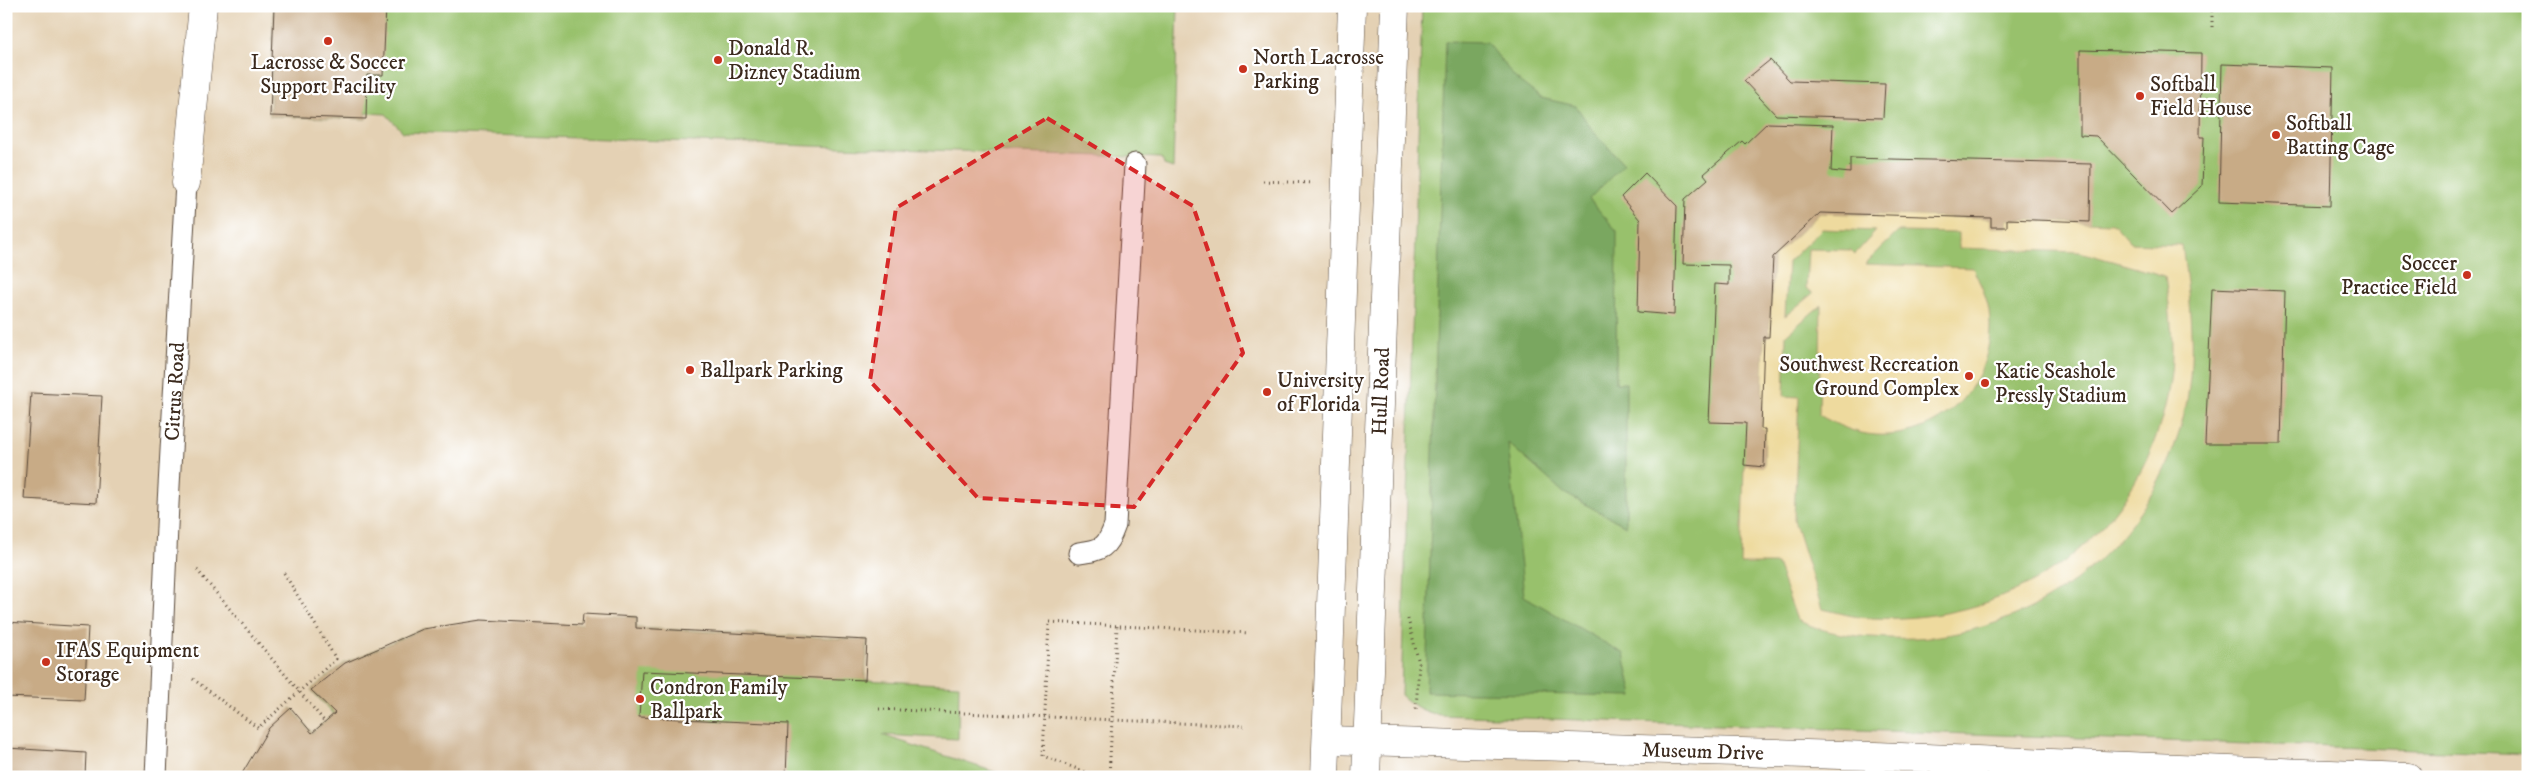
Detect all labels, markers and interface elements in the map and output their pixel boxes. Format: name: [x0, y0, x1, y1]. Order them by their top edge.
marker: Lacrosse & Soccer Support Facility: [322, 35, 334, 47]
place label: Donald R. Dizney Stadium: [728, 36, 861, 86]
place label: North Lacrosse Parking: [1253, 45, 1384, 95]
place label: Lacrosse & Soccer Support Facility: [251, 50, 406, 100]
marker: Donald R. Dizney Stadium: [712, 54, 724, 66]
marker: North Lacrosse Parking: [1237, 63, 1249, 75]
place label: Softball Field House: [2150, 72, 2252, 122]
marker: Softball Field House: [2134, 90, 2146, 102]
place label: Softball Batting Cage: [2286, 111, 2395, 161]
marker: Softball Batting Cage: [2270, 129, 2282, 141]
place label: Soccer Practice Field: [2341, 251, 2458, 301]
marker: Soccer Practice Field: [2461, 269, 2473, 281]
street label: Citrus Road: [160, 341, 191, 442]
street label: Hull Road: [1367, 346, 1396, 436]
place label: Southwest Recreation Ground Complex: [1779, 352, 1959, 402]
place label: Ballpark Parking: [700, 358, 844, 384]
place label: Katie Seashole Pressly Stadium: [1995, 359, 2127, 409]
marker: Ballpark Parking: [684, 364, 696, 376]
place label: University of Florida: [1277, 368, 1365, 418]
marker: Southwest Recreation Ground Complex: [1963, 370, 1975, 382]
marker: Katie Seashole Pressly Stadium: [1979, 377, 1991, 389]
marker: University of Florida: [1261, 386, 1273, 398]
place label: IFAS Equipment Storage: [56, 638, 199, 688]
marker: IFAS Equipment Storage: [40, 656, 52, 668]
place label: Condron Family Ballpark: [650, 675, 788, 725]
marker: Condron Family Ballpark: [634, 693, 646, 705]
street label: Museum Drive: [1641, 737, 1764, 767]

